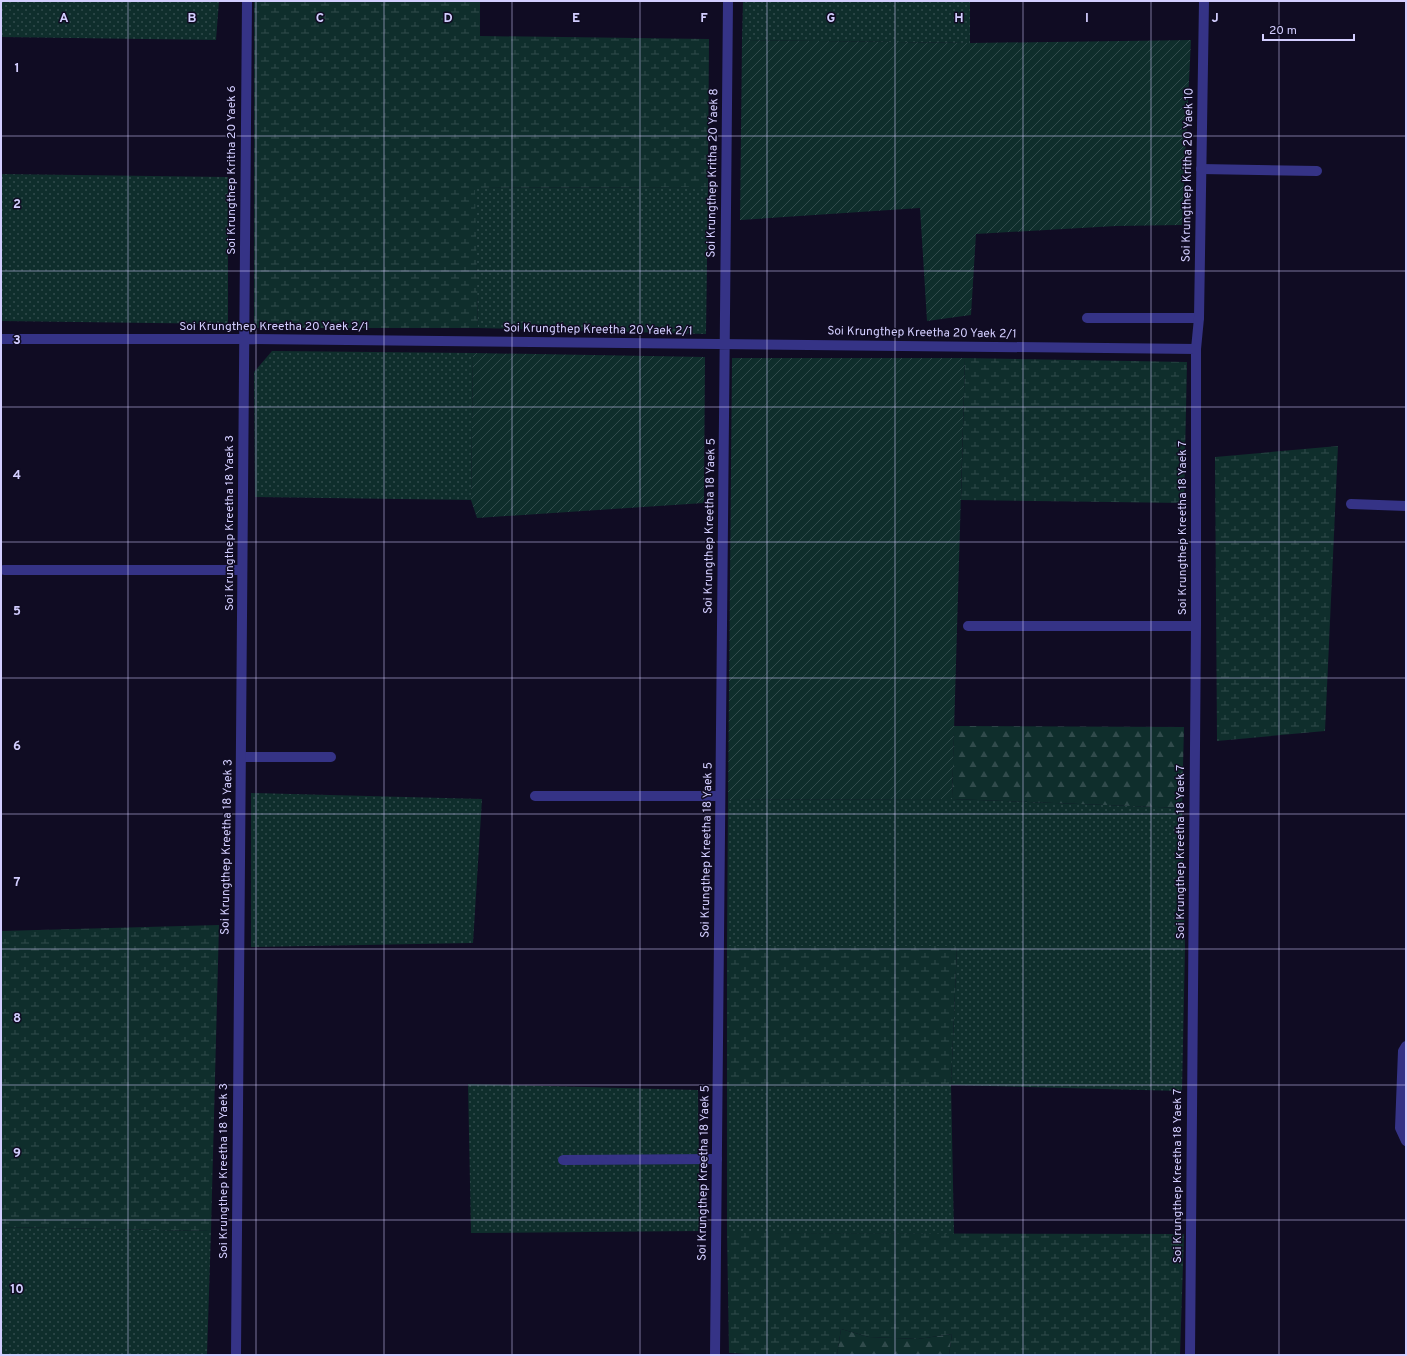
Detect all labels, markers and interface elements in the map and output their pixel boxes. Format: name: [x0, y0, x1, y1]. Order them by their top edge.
text: A: [59, 11, 69, 27]
text: B: [188, 11, 197, 27]
text: C: [316, 11, 324, 27]
text: D: [443, 11, 453, 27]
text: E: [572, 11, 580, 27]
text: F: [700, 11, 708, 27]
text: G: [827, 11, 836, 27]
text: H: [954, 11, 964, 27]
text: I: [1085, 11, 1089, 27]
text: J: [1211, 11, 1219, 27]
scale bar: [1263, 16, 1354, 42]
text: 20 m: [1269, 23, 1297, 39]
text: 1: [14, 61, 20, 77]
street label: Soi Krungthep Kritha 20 Yaek 6: [224, 85, 240, 255]
street label: Soi Krungthep Kritha 20 Yaek 8: [704, 88, 722, 258]
street label: Soi Krungthep Kritha 20 Yaek 10: [1178, 88, 1198, 262]
text: 2: [13, 197, 21, 213]
street label: Soi Krungthep Kreetha 20 Yaek 2/1: [179, 319, 369, 335]
street label: Soi Krungthep Kreetha 20 Yaek 2/1: [503, 320, 693, 340]
street label: Soi Krungthep Kreetha 20 Yaek 2/1: [827, 323, 1017, 343]
text: 3: [13, 333, 21, 349]
street label: Soi Krungthep Kreetha 18 Yaek 3: [222, 435, 238, 611]
street label: Soi Krungthep Kreetha 18 Yaek 5: [700, 438, 720, 614]
street label: Soi Krungthep Kreetha 18 Yaek 7: [1175, 441, 1191, 615]
text: 4: [13, 468, 21, 484]
text: 5: [13, 604, 21, 620]
text: 6: [13, 739, 21, 755]
street label: Soi Krungthep Kreetha 18 Yaek 3: [217, 759, 237, 935]
street label: Soi Krungthep Kreetha 18 Yaek 5: [697, 762, 717, 938]
street label: Soi Krungthep Kreetha 18 Yaek 7: [1173, 765, 1189, 939]
text: 7: [14, 875, 21, 891]
text: 8: [13, 1011, 21, 1027]
street label: Soi Krungthep Kreetha 18 Yaek 3: [216, 1083, 232, 1259]
street label: Soi Krungthep Kreetha 18 Yaek 5: [694, 1085, 714, 1261]
street label: Soi Krungthep Kreetha 18 Yaek 7: [1170, 1089, 1186, 1263]
text: 9: [13, 1146, 21, 1162]
text: 10: [10, 1282, 24, 1298]

